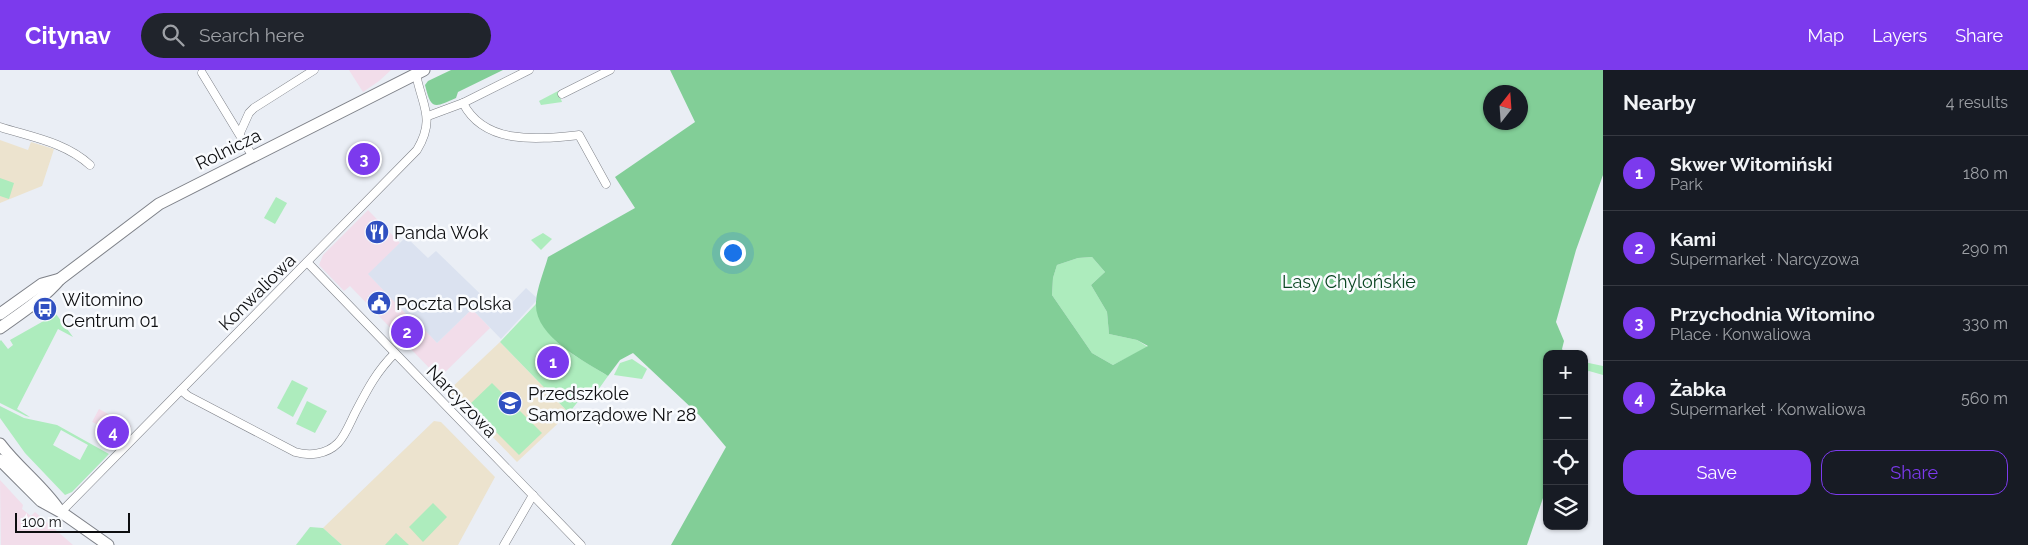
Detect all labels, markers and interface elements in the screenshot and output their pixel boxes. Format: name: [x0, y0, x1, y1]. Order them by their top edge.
search box: [141, 13, 491, 58]
text: Citynav: [25, 21, 111, 50]
icon: search: [159, 21, 187, 49]
text: Search here: [199, 24, 304, 46]
text: Map: [1808, 25, 1844, 46]
text: Layers: [1872, 25, 1927, 46]
text: Share: [1955, 25, 2003, 46]
north arrow: [1483, 85, 1528, 130]
text: Nearby: [1623, 90, 1696, 115]
text: 4 results: [1946, 93, 2008, 112]
street label: Rolnicza: [192, 124, 264, 174]
pin: 3: [348, 140, 380, 178]
text: Skwer Witomiński: [1670, 153, 1832, 175]
text: 1: [1635, 164, 1643, 183]
text: 180 m: [1963, 164, 2008, 183]
text: Park: [1670, 175, 1703, 194]
restaurant icon: Panda Wok: [364, 219, 390, 245]
place label: Panda Wok: [394, 222, 489, 243]
text: Kami: [1670, 228, 1716, 250]
text: 2: [1634, 239, 1644, 258]
text: 290 m: [1962, 239, 2008, 258]
your location: [720, 240, 746, 266]
street label: Konwaliowa: [214, 249, 300, 335]
text: Supermarket · Narcyzowa: [1670, 250, 1859, 269]
park label: Lasy Chylońskie: [1282, 271, 1416, 292]
place label: Witomino Centrum 01: [62, 289, 159, 331]
public building icon: Poczta Polska: [366, 290, 392, 316]
place label: Poczta Polska: [396, 293, 512, 314]
bus stop icon: Witomino Centrum 01: [32, 296, 58, 322]
text: Przychodnia Witomino: [1670, 303, 1875, 325]
pin: 2: [391, 313, 423, 351]
text: 3: [1635, 314, 1643, 333]
text: 330 m: [1962, 314, 2008, 333]
text: Place · Konwaliowa: [1670, 325, 1811, 344]
pin: 1: [537, 343, 569, 381]
map controls: [1543, 350, 1588, 530]
button: +: [1543, 350, 1588, 395]
street label: Narcyzowa: [422, 360, 502, 442]
text: Żabka: [1670, 378, 1726, 400]
place label: Przedszkole Samorządowe Nr 28: [528, 383, 696, 425]
text: 4: [1634, 389, 1644, 408]
text: 560 m: [1961, 389, 2008, 408]
school or university icon: Przedszkole Samorządowe Nr 28: [497, 390, 523, 416]
button: −: [1543, 395, 1588, 440]
text: Supermarket · Konwaliowa: [1670, 400, 1866, 419]
pin: 4: [97, 413, 129, 451]
button: locate: [1543, 440, 1588, 485]
button: Save: [1623, 450, 1811, 495]
button: Share: [1821, 450, 2008, 495]
button: layers: [1543, 485, 1588, 530]
scale bar: [15, 510, 130, 533]
text: 100 m: [22, 514, 62, 530]

